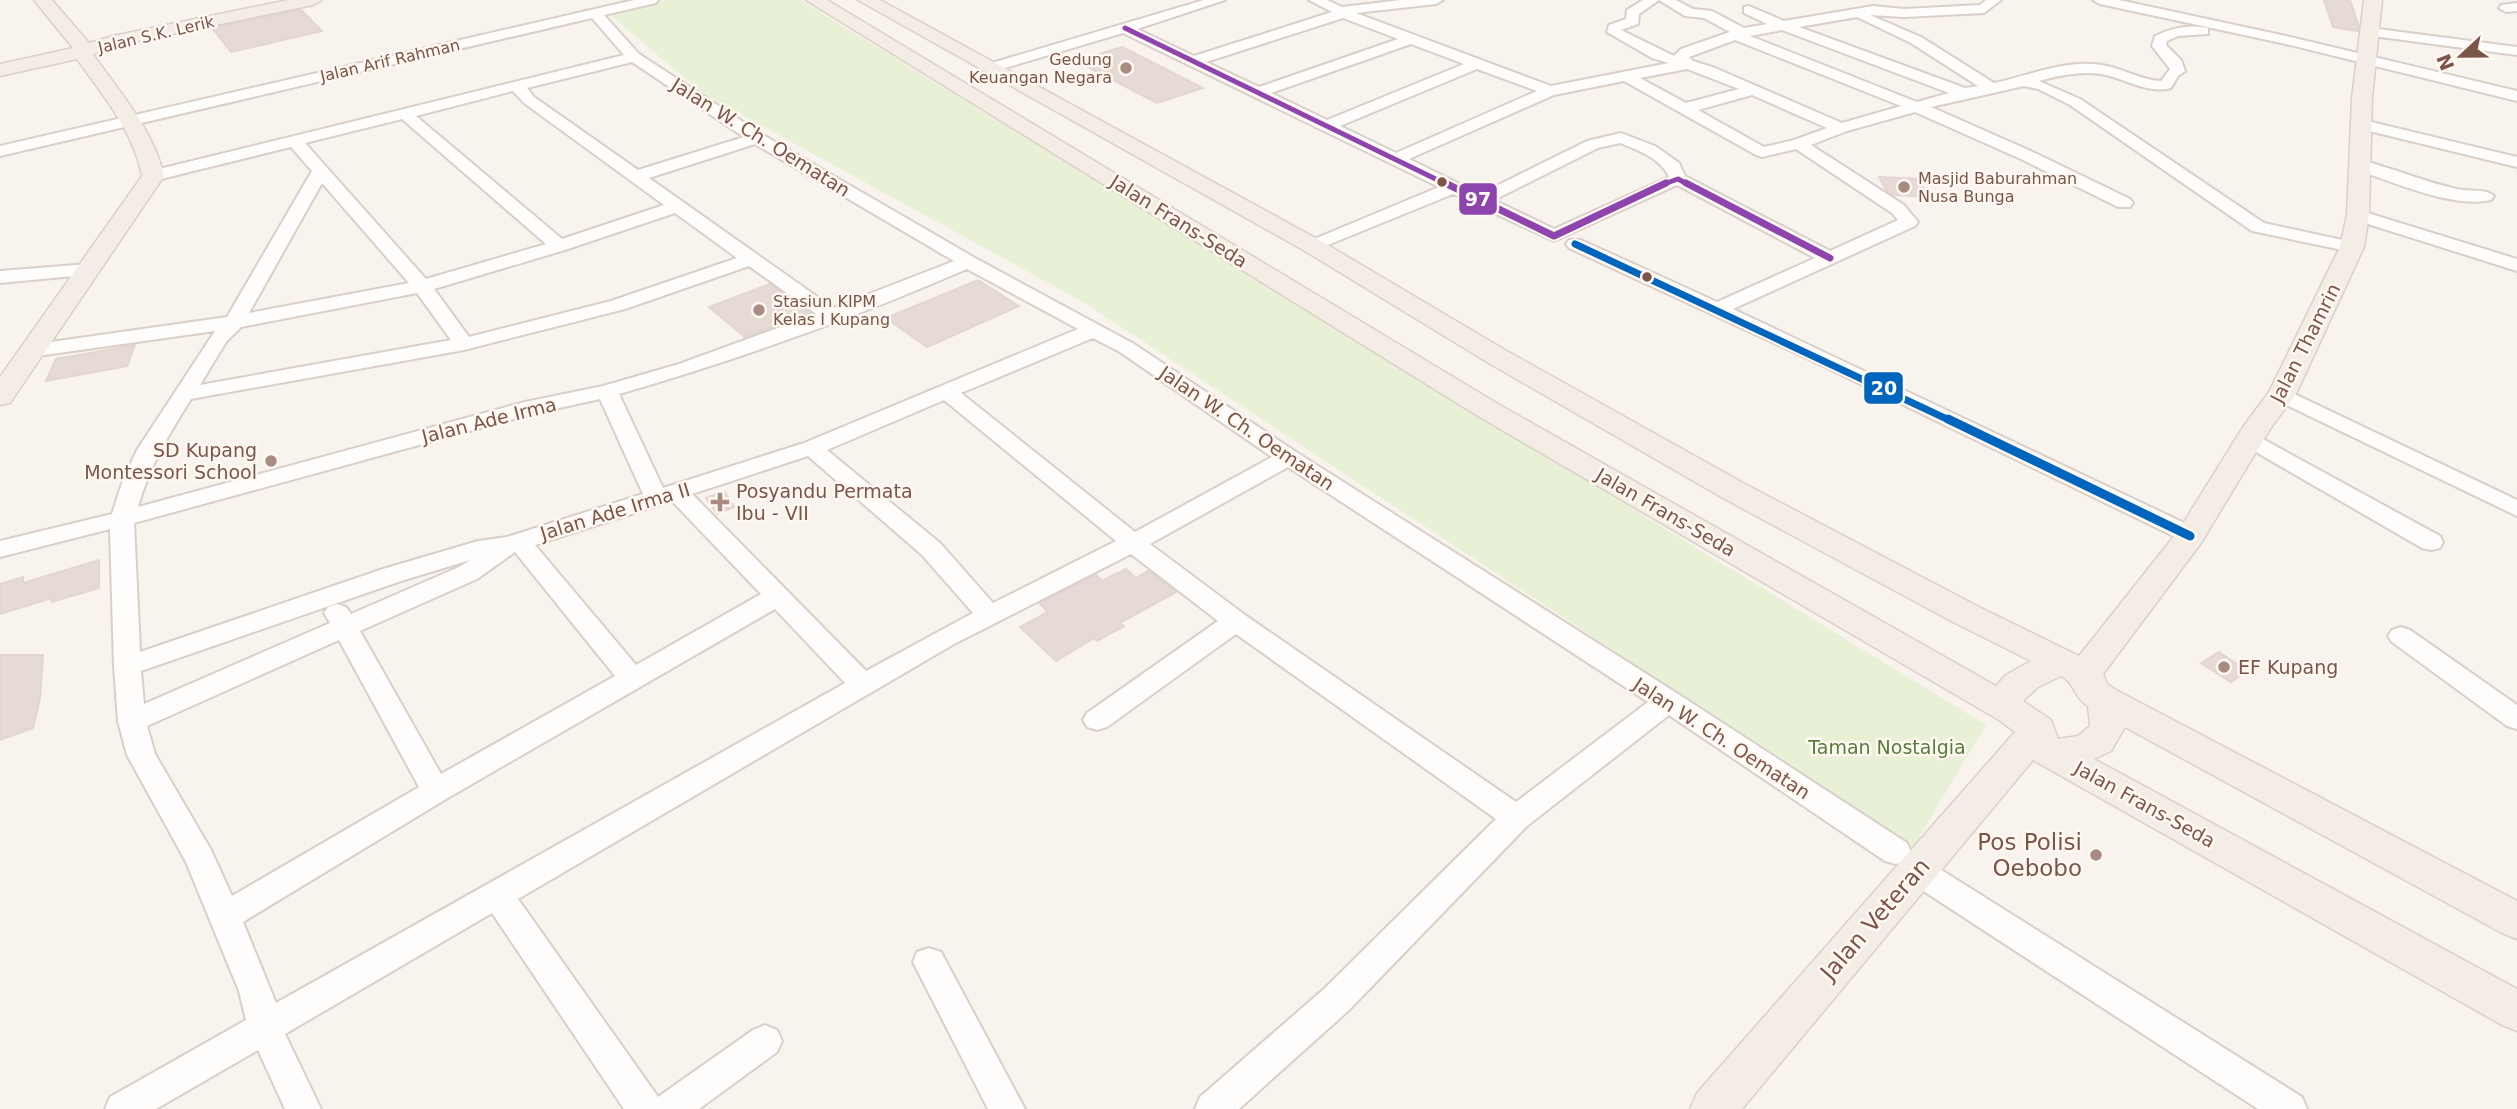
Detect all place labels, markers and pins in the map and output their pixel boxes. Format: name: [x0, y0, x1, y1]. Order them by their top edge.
place label: Gedung Keuangan Negara: [969, 50, 1112, 87]
marker: Gedung Keuangan Negara: [1118, 60, 1134, 76]
place label: Masjid Baburahman Nusa Bunga: [1918, 169, 2077, 206]
unlabelled marker: [1435, 175, 1449, 189]
marker: Masjid Baburahman Nusa Bunga: [1896, 179, 1912, 195]
unlabelled marker: [1640, 270, 1654, 284]
place label: Stasiun KIPM Kelas I Kupang: [773, 292, 890, 329]
marker: Stasiun KIPM Kelas I Kupang: [751, 302, 767, 318]
place label: SD Kupang Montessori School: [84, 439, 257, 483]
marker: SD Kupang Montessori School: [263, 453, 279, 469]
place label: Posyandu Permata Ibu - VII: [736, 480, 913, 524]
marker: Posyandu Permata Ibu - VII: [710, 492, 730, 512]
place label: EF Kupang: [2238, 656, 2338, 678]
marker: EF Kupang: [2216, 659, 2232, 675]
place label: Pos Polisi Oebobo: [1977, 829, 2082, 881]
marker: Pos Polisi Oebobo: [2088, 847, 2104, 863]

